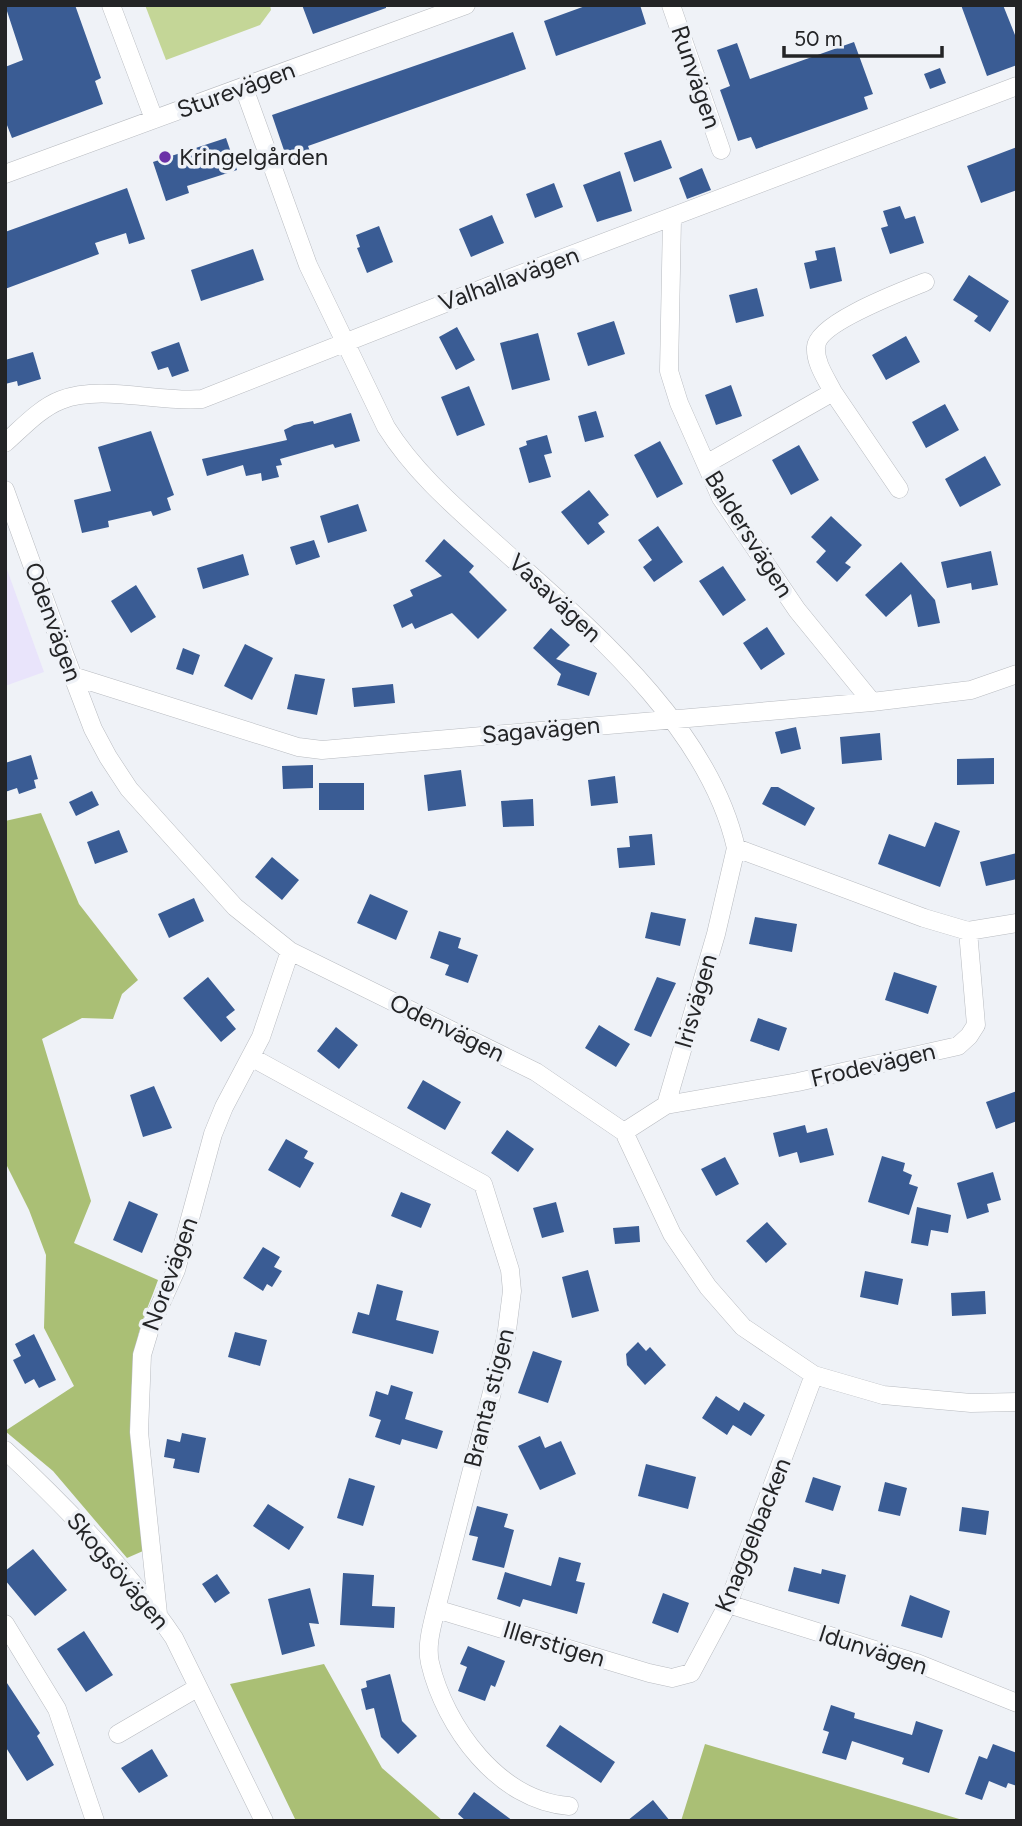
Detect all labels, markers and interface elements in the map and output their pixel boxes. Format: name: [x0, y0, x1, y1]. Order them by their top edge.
scale bar: [784, 14, 942, 58]
street label: Runvägen: [665, 22, 728, 132]
text: 50 m: [794, 26, 843, 51]
street label: Sturevägen: [173, 55, 299, 124]
place label: Kringelgården: [179, 142, 328, 171]
marker: Kringelgården: [157, 149, 173, 165]
street label: Valhallavägen: [435, 240, 583, 317]
street label: Baldersvägen: [699, 465, 800, 602]
street label: Vasavägen: [503, 547, 608, 648]
street label: Odenvägen: [19, 558, 88, 685]
street label: Sagavägen: [481, 710, 601, 749]
street label: Irisvägen: [668, 950, 723, 1051]
street label: Odenvägen: [385, 987, 509, 1068]
street label: Frodevägen: [808, 1036, 938, 1093]
street label: Norevägen: [136, 1213, 203, 1335]
street label: Branta stigen: [457, 1325, 520, 1470]
street label: Knaggelbacken: [708, 1453, 797, 1616]
street label: Skogsövägen: [61, 1506, 176, 1635]
street label: Illerstigen: [500, 1614, 608, 1673]
street label: Idunvägen: [815, 1618, 931, 1681]

